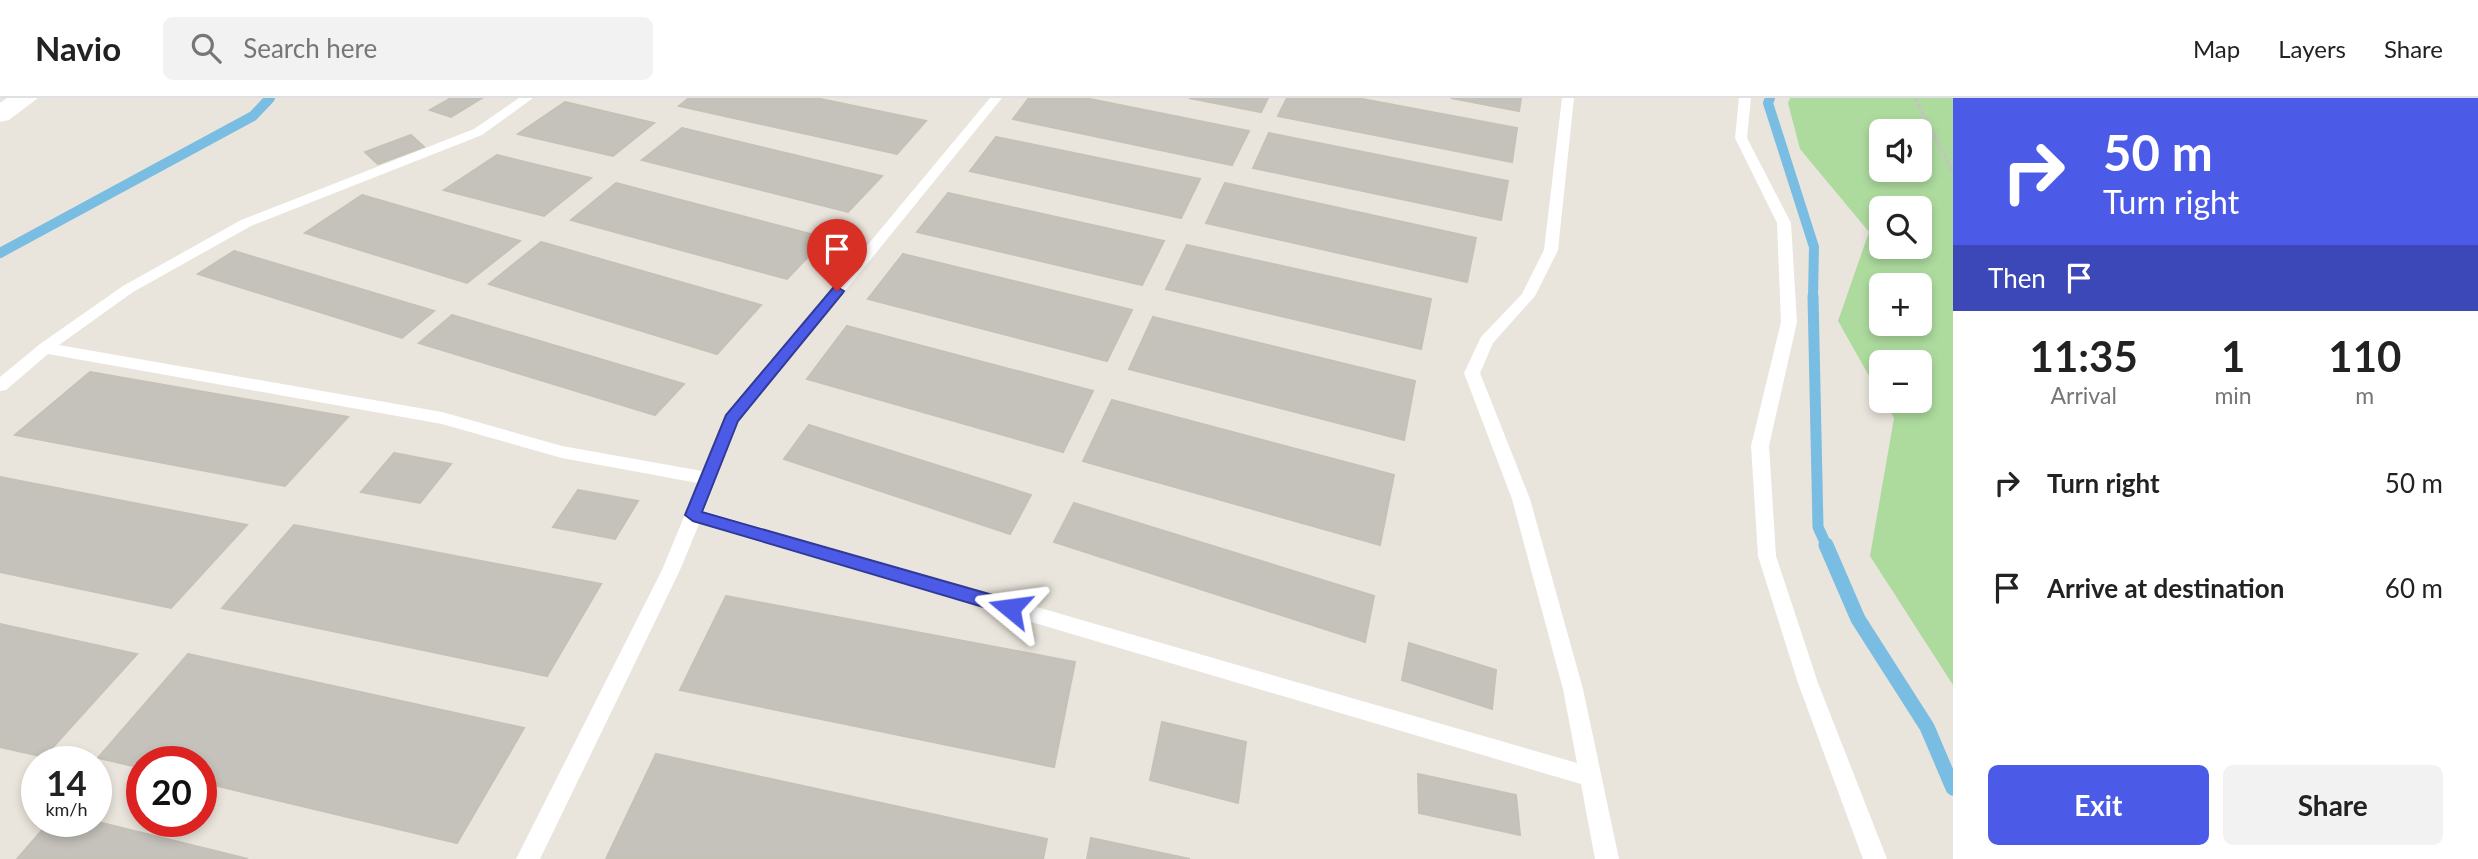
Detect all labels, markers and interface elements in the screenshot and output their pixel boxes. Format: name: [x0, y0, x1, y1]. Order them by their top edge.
search box: [163, 17, 653, 80]
text: Navio: [35, 28, 121, 68]
icon: search: [187, 29, 225, 67]
text: Search here: [243, 32, 377, 64]
text: Map: [2193, 34, 2240, 63]
text: Layers: [2278, 34, 2346, 63]
text: Share: [2384, 34, 2443, 63]
map controls: [1869, 119, 1932, 413]
button: sound: [1869, 119, 1932, 182]
text: 50 m: [2103, 123, 2213, 181]
icon: right: [1988, 126, 2079, 217]
text: Turn right: [2103, 182, 2239, 221]
button: search: [1869, 196, 1932, 259]
pin: [807, 219, 867, 291]
icon: arrive: [818, 230, 856, 268]
icon: arrive: [2060, 259, 2098, 297]
text: Then: [1988, 262, 2046, 294]
button: +: [1869, 273, 1932, 336]
text: 11:35: [2030, 331, 2138, 381]
text: 1: [2221, 331, 2245, 381]
text: 110: [2328, 331, 2401, 381]
button: −: [1869, 350, 1932, 413]
text: Arrival: [2051, 381, 2117, 409]
text: min: [2214, 381, 2252, 409]
text: m: [2355, 381, 2374, 409]
icon: right: [1988, 464, 2026, 502]
text: Turn right: [2047, 467, 2160, 499]
text: 50 m: [2385, 467, 2443, 499]
icon: arrive: [1988, 569, 2026, 607]
position arrow: [973, 571, 1047, 645]
text: Arrive at destination: [2047, 572, 2284, 604]
text: 60 m: [2385, 572, 2443, 604]
speed limit sign: 20: [126, 746, 217, 837]
text: 14: [46, 761, 87, 803]
button: Exit: [1988, 765, 2209, 845]
button: Share: [2223, 765, 2443, 845]
text: km/h: [45, 798, 88, 820]

